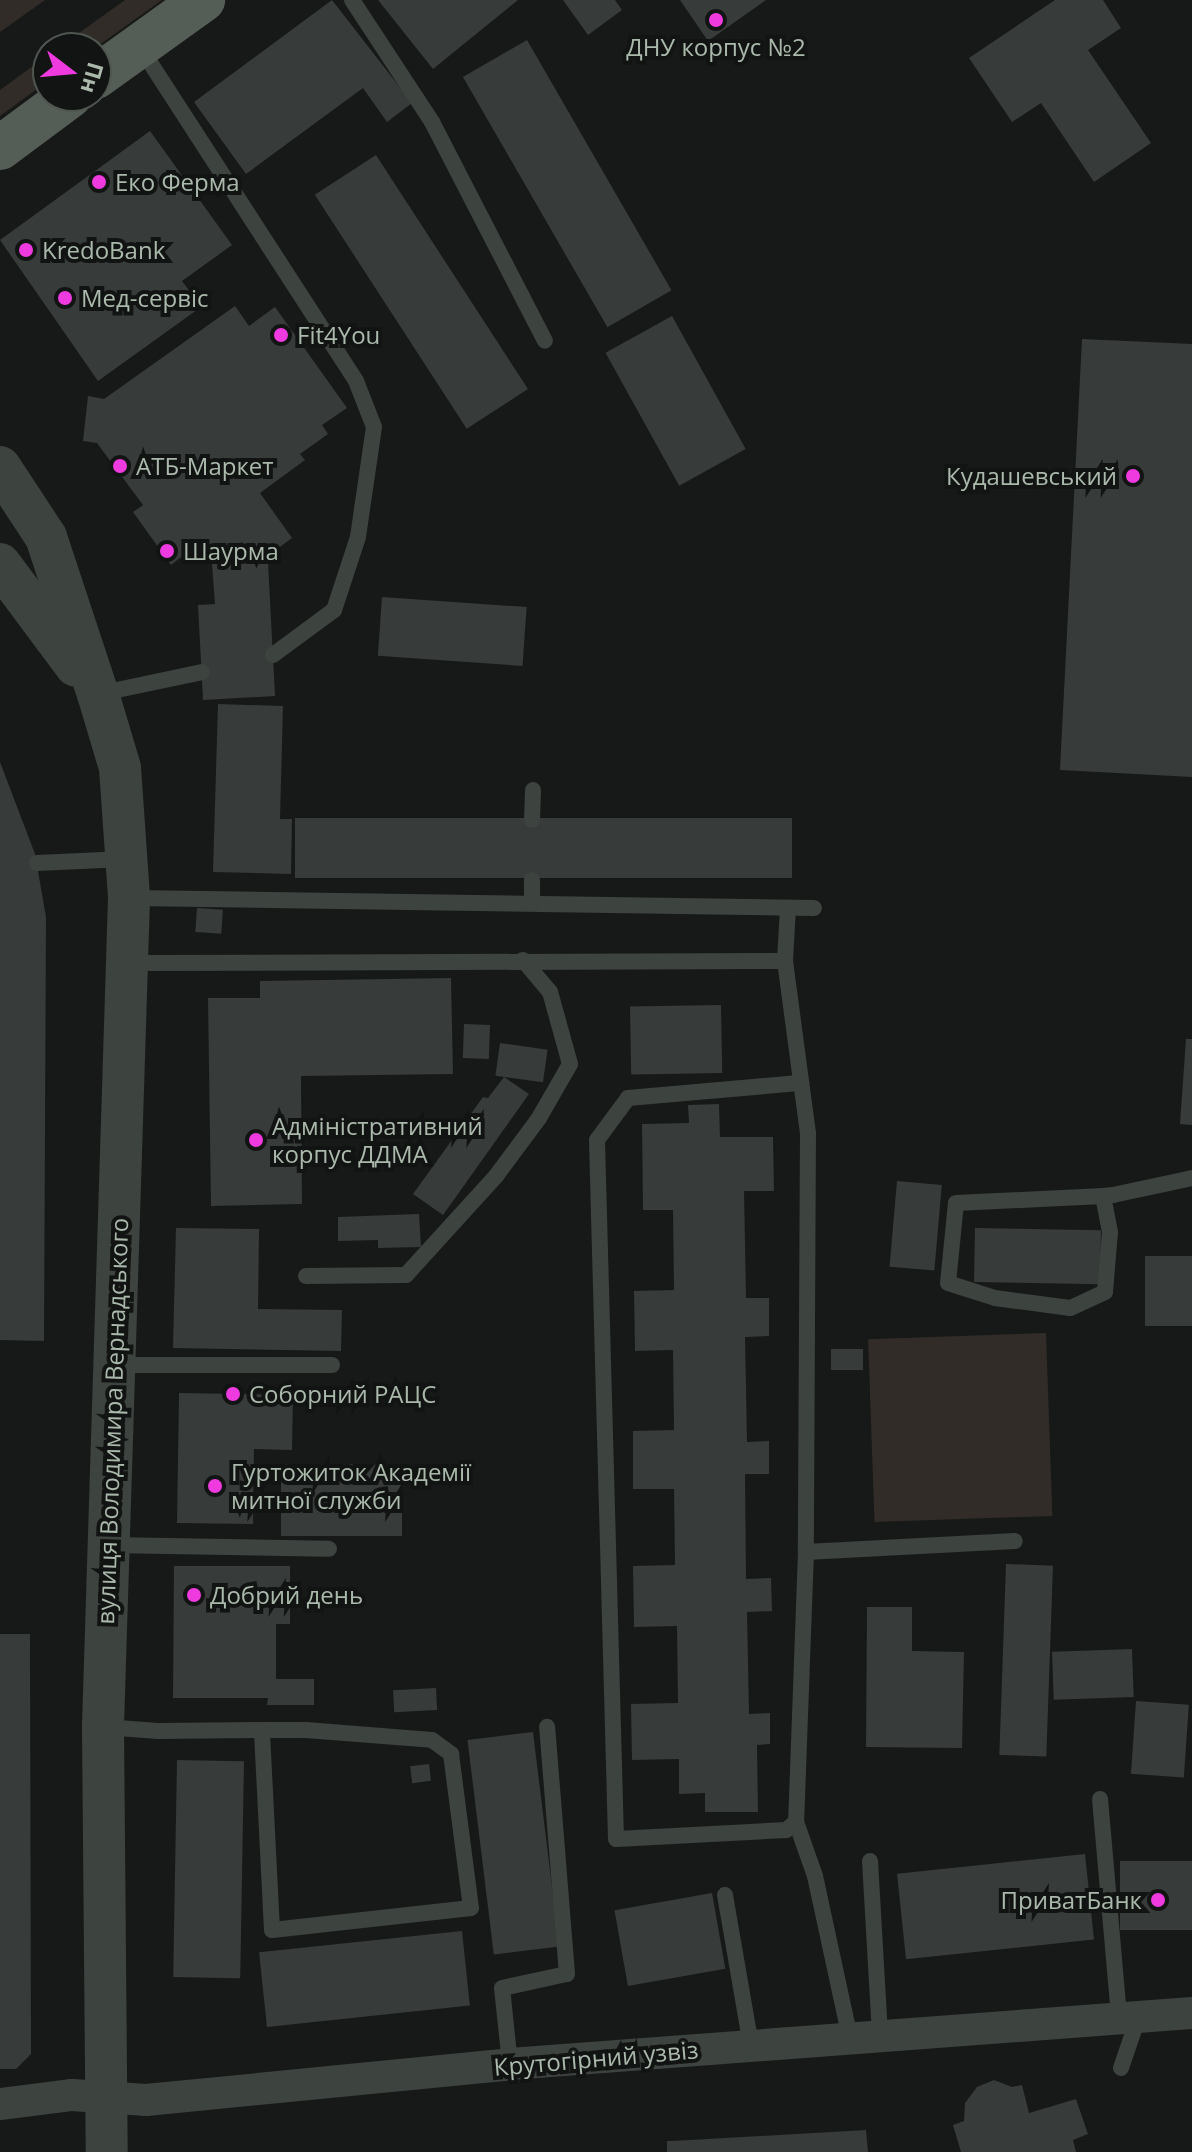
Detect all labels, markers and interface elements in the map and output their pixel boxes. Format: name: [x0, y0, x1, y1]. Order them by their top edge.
marker: ДНУ корпус №2: [707, 11, 725, 29]
north arrow: [32, 32, 112, 112]
place label: ДНУ корпус №2: [626, 33, 806, 61]
text: Пн: [74, 59, 112, 97]
place label: Еко Ферма: [115, 168, 240, 196]
marker: Еко Ферма: [90, 173, 108, 191]
place label: KredoBank: [42, 236, 165, 264]
marker: KredoBank: [17, 241, 35, 259]
place label: Мед-сервіс: [81, 284, 209, 312]
marker: Мед-сервіс: [56, 289, 74, 307]
place label: Fit4You: [297, 321, 380, 349]
marker: Fit4You: [272, 326, 290, 344]
place label: АТБ-Маркет: [136, 452, 274, 480]
marker: АТБ-Маркет: [111, 457, 129, 475]
place label: Кудашевський: [946, 462, 1117, 490]
marker: Кудашевський: [1124, 467, 1142, 485]
place label: Шаурма: [183, 537, 279, 565]
marker: Шаурма: [158, 542, 176, 560]
place label: Адміністративний корпус ДДМА: [272, 1112, 483, 1168]
marker: Адміністративний корпус ДДМА: [247, 1131, 265, 1149]
street label: вулиця Володимира Вернадського: [91, 1217, 133, 1625]
place label: Соборний РАЦС: [249, 1380, 436, 1408]
marker: Соборний РАЦС: [224, 1385, 242, 1403]
place label: Гуртожиток Академії митної служби: [231, 1458, 471, 1514]
marker: Гуртожиток Академії митної служби: [206, 1477, 224, 1495]
place label: Добрий день: [210, 1581, 363, 1609]
marker: Добрий день: [185, 1586, 203, 1604]
place label: ПриватБанк: [1001, 1886, 1142, 1914]
marker: ПриватБанк: [1149, 1891, 1167, 1909]
street label: Крутогірний узвіз: [493, 2035, 699, 2081]

